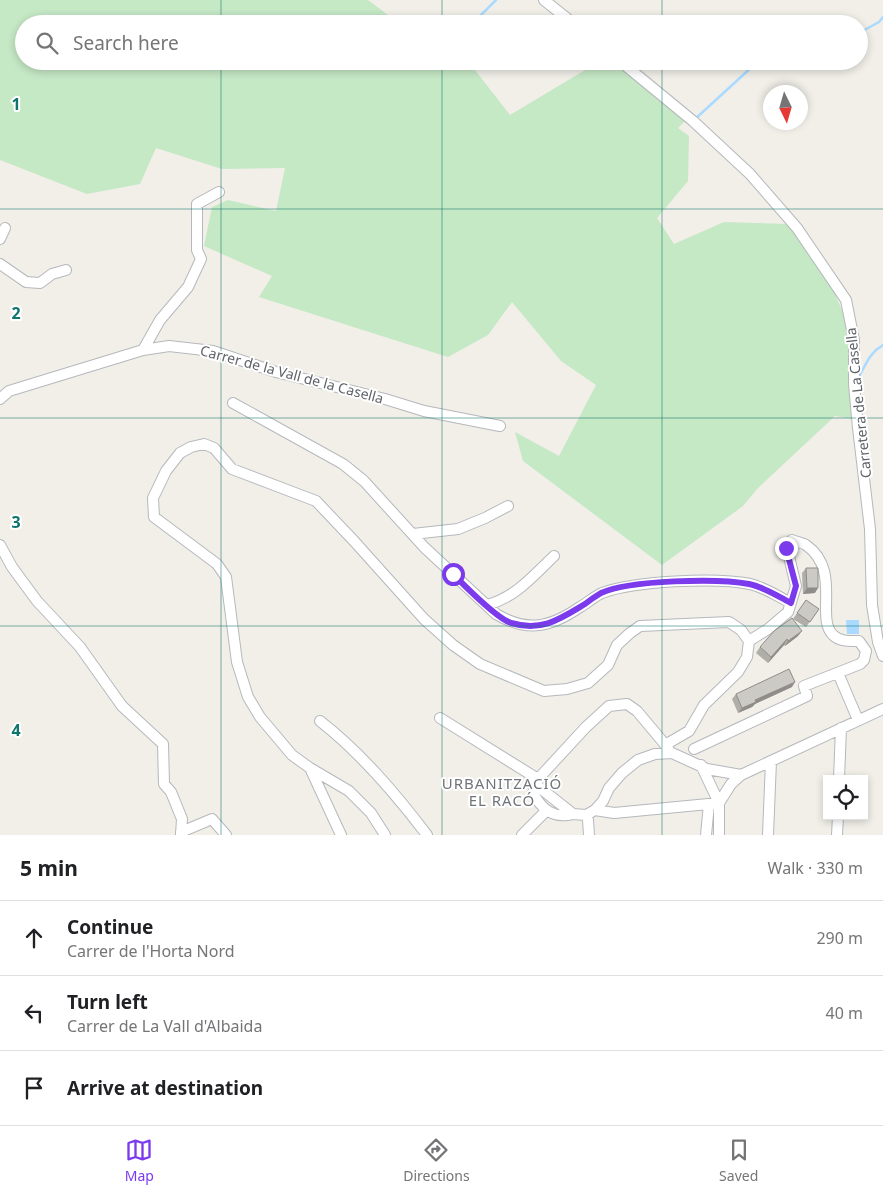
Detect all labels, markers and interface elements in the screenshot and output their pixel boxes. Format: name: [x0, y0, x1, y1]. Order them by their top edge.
search box: [15, 15, 868, 70]
icon: search: [33, 29, 61, 57]
text: Search here: [73, 30, 179, 56]
north arrow: [763, 85, 808, 130]
text: 1: [11, 93, 21, 115]
text: 2: [11, 302, 21, 324]
street label: Carretera de La Casella: [841, 327, 875, 479]
street label: Carrer de la Vall de la Casella: [198, 340, 386, 408]
text: 3: [11, 511, 21, 533]
route end: [775, 537, 798, 560]
route start: [442, 563, 465, 586]
text: 4: [11, 719, 21, 741]
district label: URBANITZACIÓ EL RACÓ: [442, 773, 562, 810]
map controls: [823, 775, 868, 820]
button: locate: [823, 775, 868, 820]
text: 5 min: [20, 854, 78, 882]
text: Walk · 330 m: [768, 857, 863, 879]
text: Continue: [67, 914, 153, 940]
icon: ahead: [20, 924, 48, 952]
text: 290 m: [816, 927, 863, 949]
text: Carrer de l'Horta Nord: [67, 940, 235, 962]
text: Turn left: [67, 989, 148, 1015]
icon: left: [20, 999, 48, 1027]
text: 40 m: [826, 1002, 863, 1024]
text: Carrer de La Vall d'Albaida: [67, 1015, 262, 1037]
icon: arrive: [20, 1074, 48, 1102]
text: Arrive at destination: [67, 1075, 263, 1101]
tab: Map: [125, 1136, 154, 1185]
tab: Directions: [403, 1136, 470, 1185]
tab: Saved: [719, 1136, 758, 1185]

